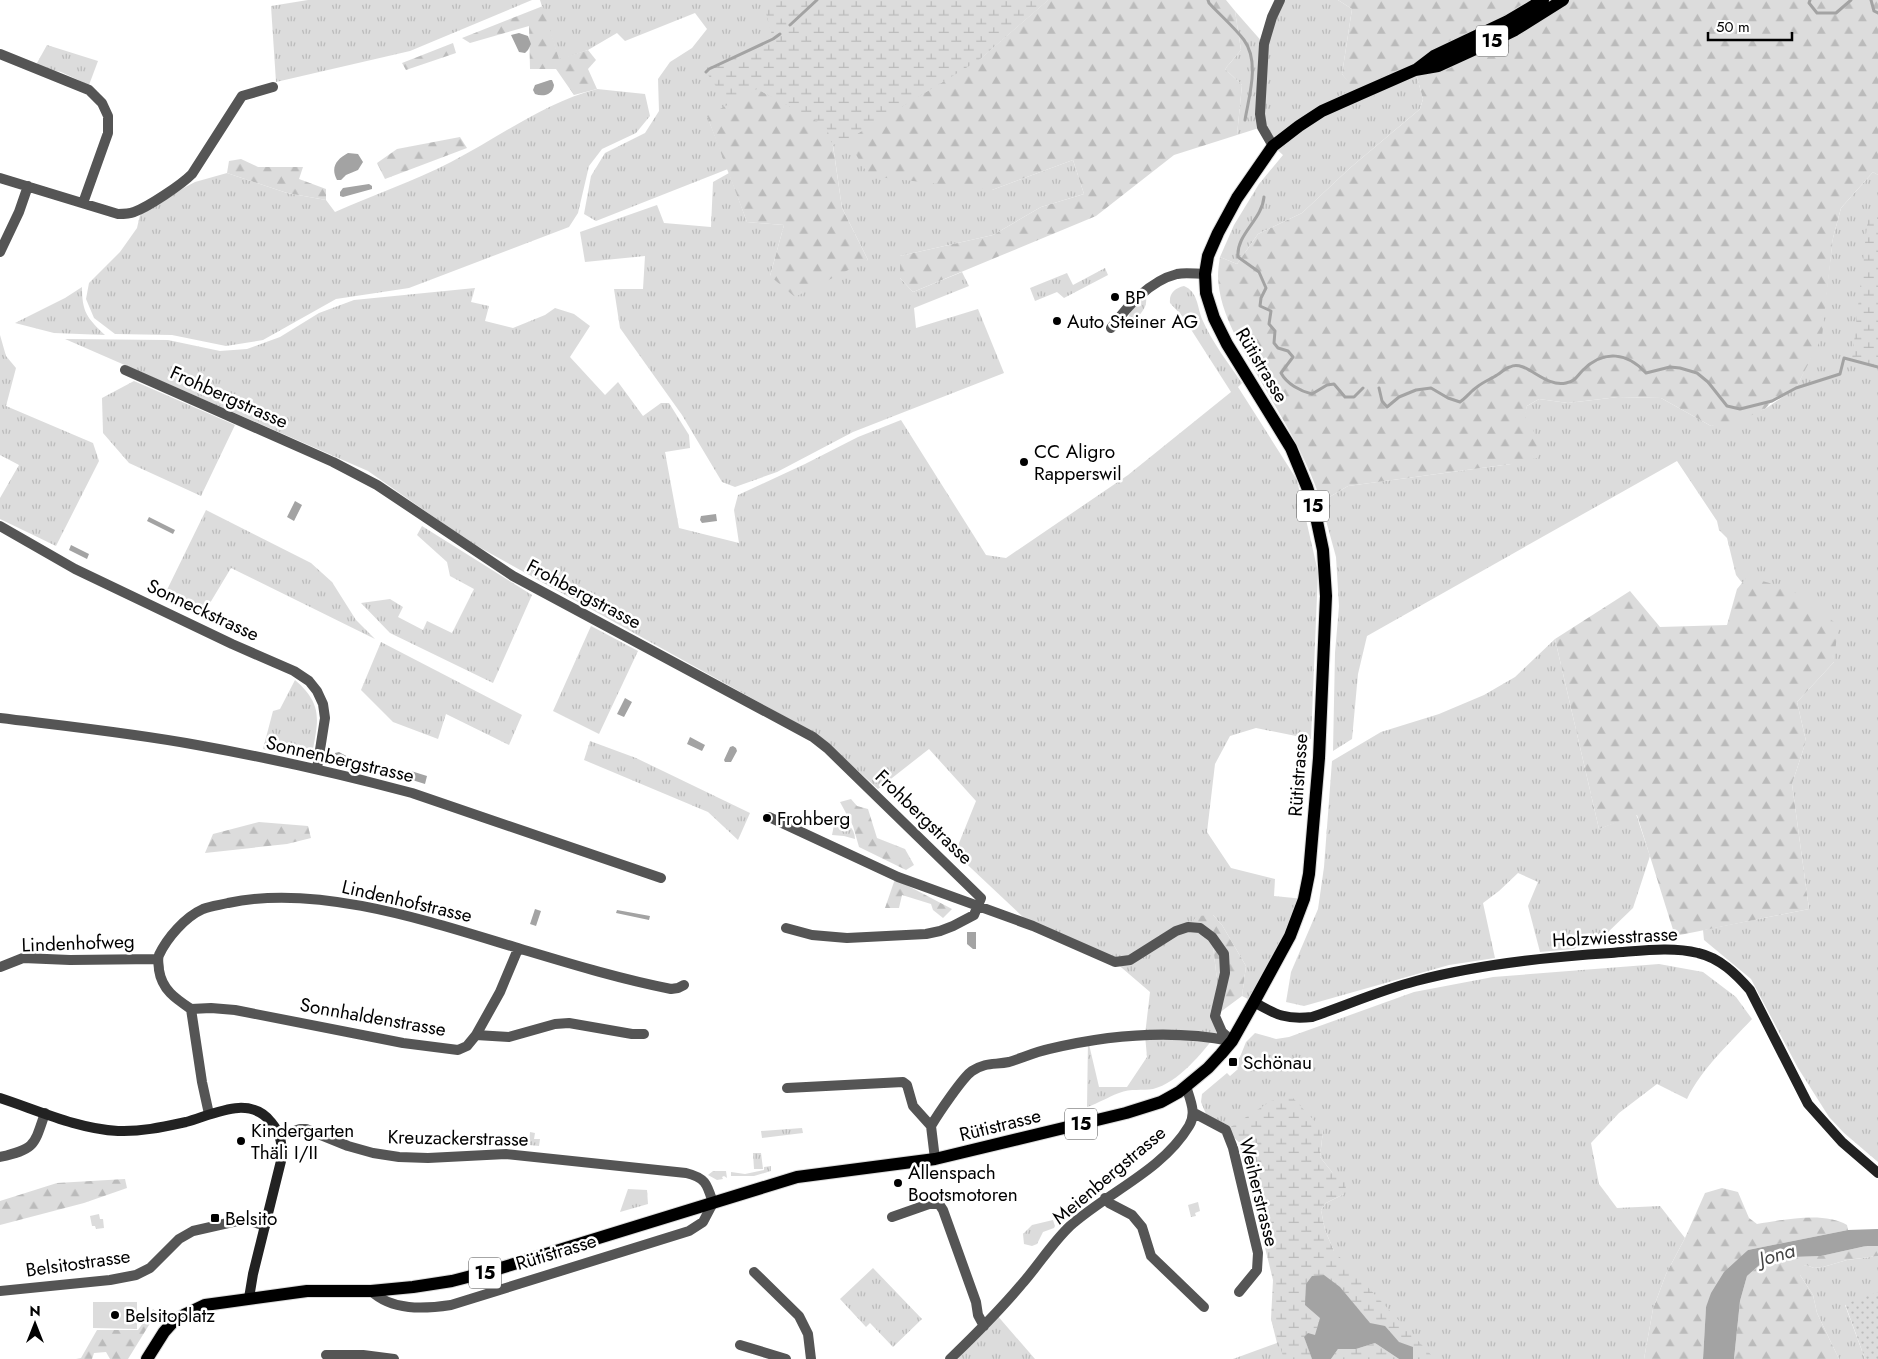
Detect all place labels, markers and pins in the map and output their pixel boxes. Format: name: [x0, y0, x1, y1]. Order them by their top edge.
place label: BP: [1125, 284, 1146, 311]
marker: BP: [1109, 291, 1121, 303]
place label: Auto Steiner AG: [1067, 308, 1198, 335]
marker: Auto Steiner AG: [1051, 315, 1063, 327]
place label: CC Aligro Rapperswil: [1034, 438, 1122, 487]
marker: CC Aligro Rapperswil: [1018, 456, 1030, 468]
place label: Frohberg: [777, 805, 850, 832]
marker: Frohberg: [761, 812, 773, 824]
place label: Schönau: [1243, 1049, 1312, 1076]
marker: Schönau: [1227, 1056, 1239, 1068]
place label: Kindergarten Thäli I/II: [251, 1117, 354, 1166]
marker: Kindergarten Thäli I/II: [235, 1135, 247, 1147]
place label: Allenspach Bootsmotoren: [908, 1159, 1018, 1208]
marker: Allenspach Bootsmotoren: [892, 1177, 904, 1189]
place label: Belsito: [225, 1205, 277, 1232]
marker: Belsito: [209, 1212, 221, 1224]
place label: Belsitoplatz: [125, 1302, 215, 1329]
marker: Belsitoplatz: [109, 1309, 121, 1321]

